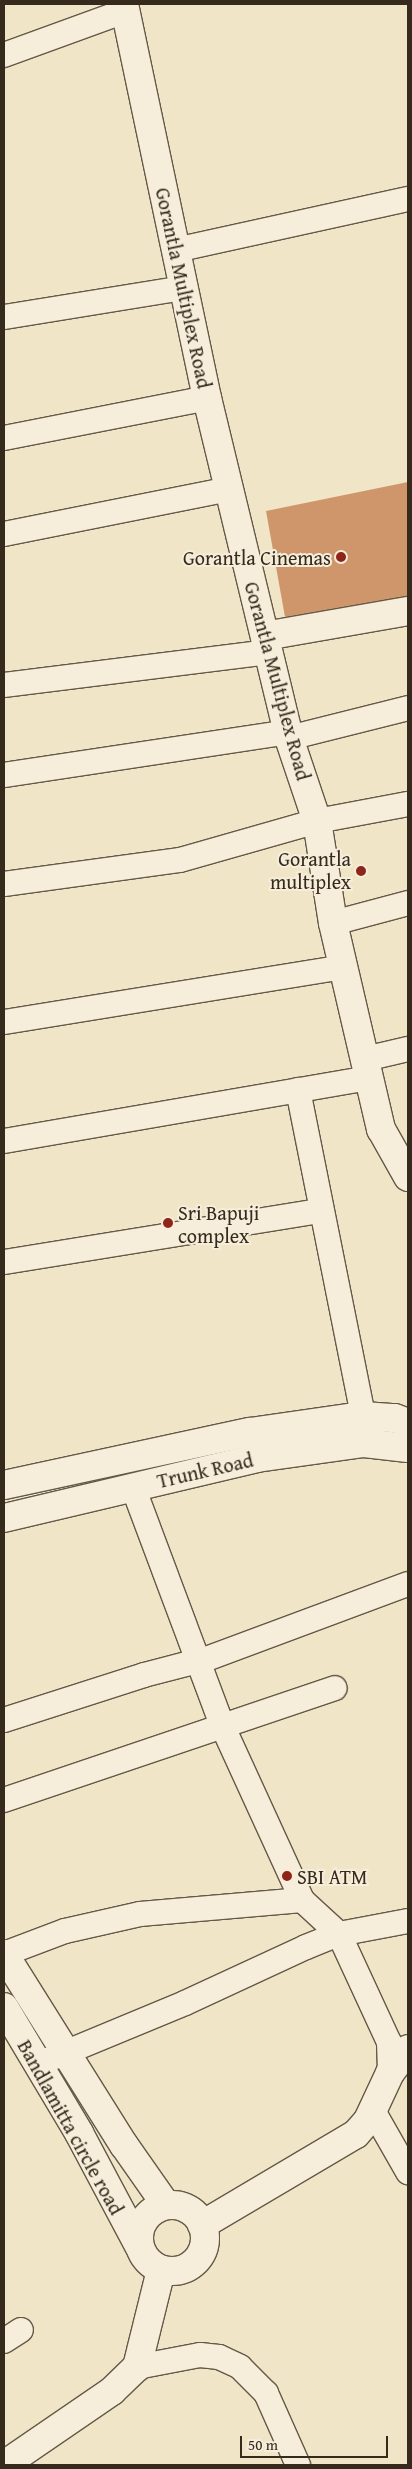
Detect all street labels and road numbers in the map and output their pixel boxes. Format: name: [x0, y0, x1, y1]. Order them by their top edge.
street label: Gorantla Multiplex Road: [151, 185, 217, 391]
street label: Gorantla Multiplex Road: [240, 579, 316, 783]
street label: Trunk Road: [155, 1447, 255, 1493]
street label: Bandlamitta circle road: [13, 2035, 129, 2219]

